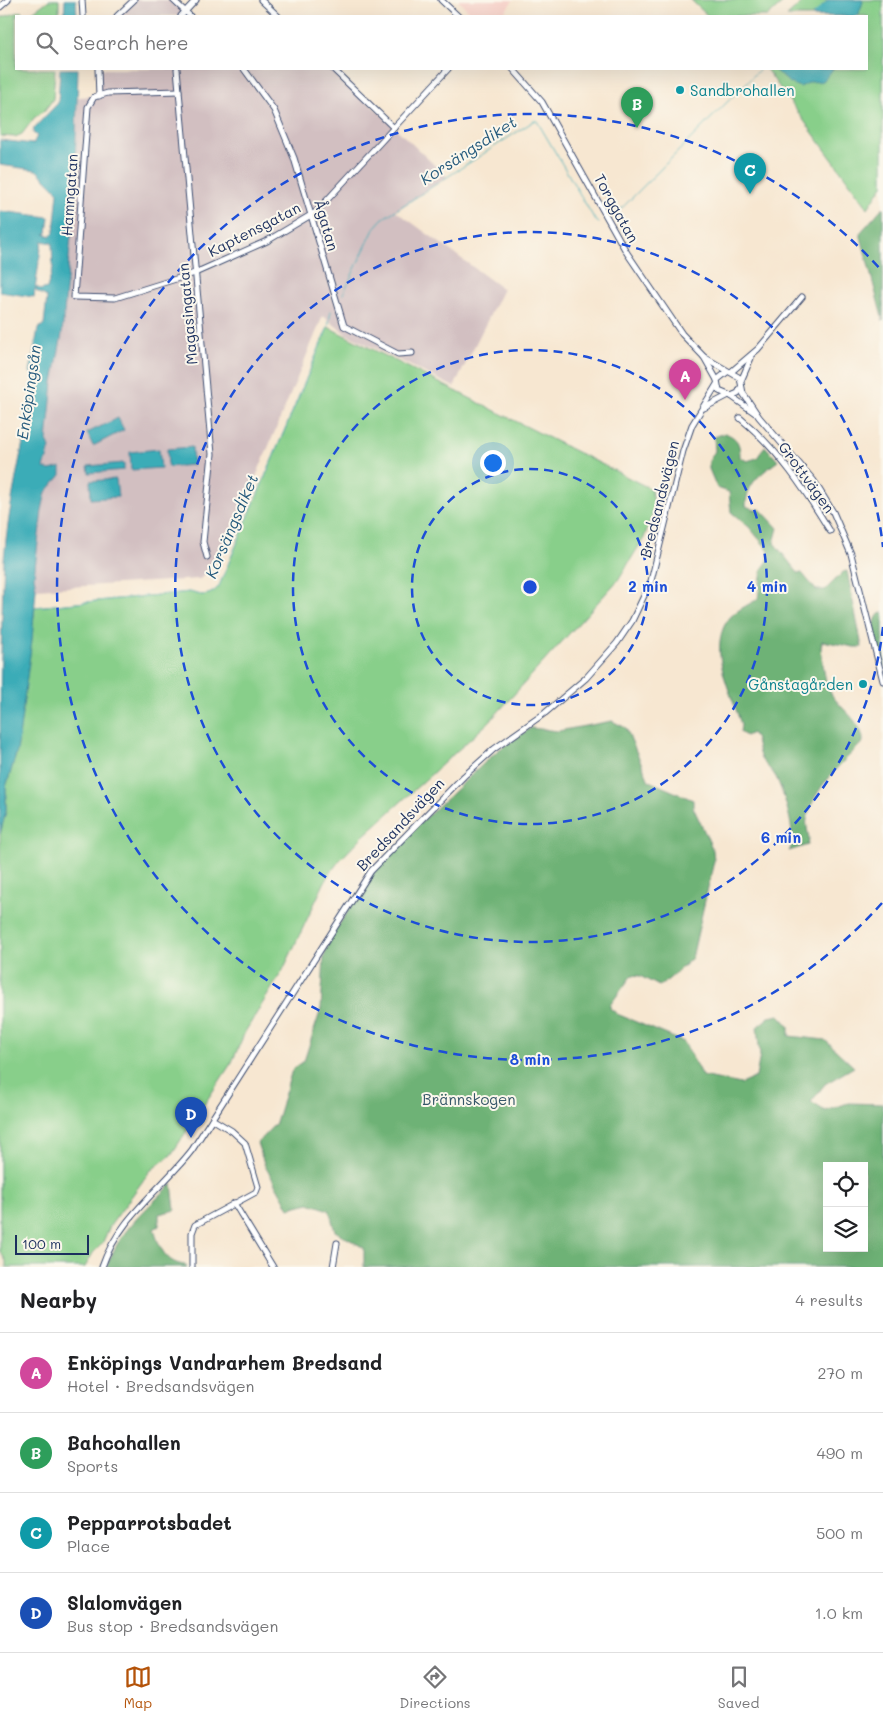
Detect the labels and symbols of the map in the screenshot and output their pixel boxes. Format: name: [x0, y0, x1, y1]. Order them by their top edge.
place label: Sandbrohallen: [690, 80, 795, 100]
marker: Sandbrohallen: [674, 84, 686, 96]
pin: B: [621, 87, 653, 128]
water label: Korsängsdiket: [416, 111, 520, 189]
street label: Hamngatan: [56, 153, 82, 237]
pin: C: [734, 153, 766, 194]
street label: Torggatan: [590, 170, 644, 246]
street label: Kaptensgatan: [204, 197, 304, 261]
street label: Ågatan: [310, 197, 344, 253]
street label: Magasingatan: [173, 262, 201, 366]
water label: Enköpingsån: [11, 343, 45, 441]
pin: A: [669, 359, 701, 400]
street label: Grottvägen: [774, 437, 840, 517]
street label: Bredsandsvägen: [635, 438, 683, 560]
your location: [480, 450, 506, 476]
water label: Korsängsdiket: [200, 471, 262, 581]
text: 2 min: [628, 576, 668, 596]
text: 4 min: [747, 576, 787, 596]
centre of rings: [521, 578, 539, 596]
place label: Gånstagården: [748, 674, 853, 694]
marker: Gånstagården: [857, 678, 869, 690]
street label: Bredsandsvägen: [352, 773, 448, 875]
text: 6 min: [761, 827, 801, 847]
text: 8 min: [510, 1049, 550, 1069]
park label: Brännskogen: [422, 1089, 516, 1109]
pin: D: [175, 1097, 207, 1138]
scale bar: [15, 1232, 89, 1255]

